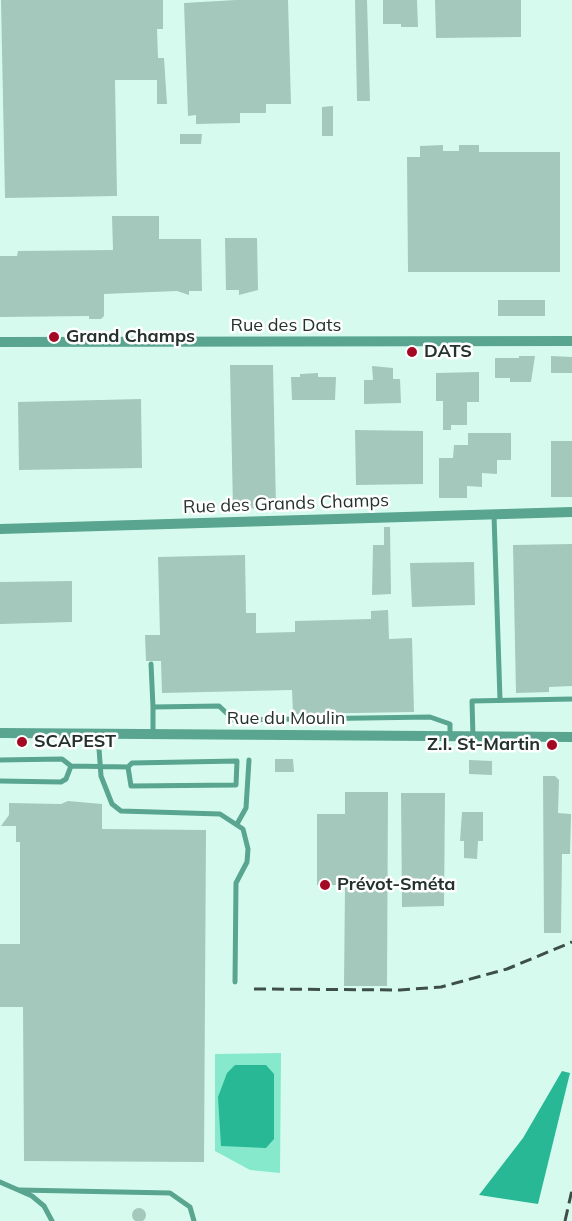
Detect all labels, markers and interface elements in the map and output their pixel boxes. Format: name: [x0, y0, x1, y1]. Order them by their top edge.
street label: Rue des Dats: [230, 315, 342, 337]
place label: Grand Champs: [66, 326, 195, 348]
marker: Grand Champs: [47, 330, 61, 344]
place label: DATS: [424, 341, 472, 363]
marker: DATS: [405, 345, 419, 359]
street label: Rue des Grands Champs: [183, 490, 389, 518]
street label: Rue du Moulin: [227, 708, 345, 730]
place label: SCAPEST: [34, 731, 116, 753]
place label: Z.I. St-Martin: [427, 734, 540, 756]
marker: SCAPEST: [15, 735, 29, 749]
marker: Z.I. St-Martin: [545, 738, 559, 752]
place label: Prévot-Sméta: [337, 874, 455, 896]
marker: Prévot-Sméta: [318, 878, 332, 892]

